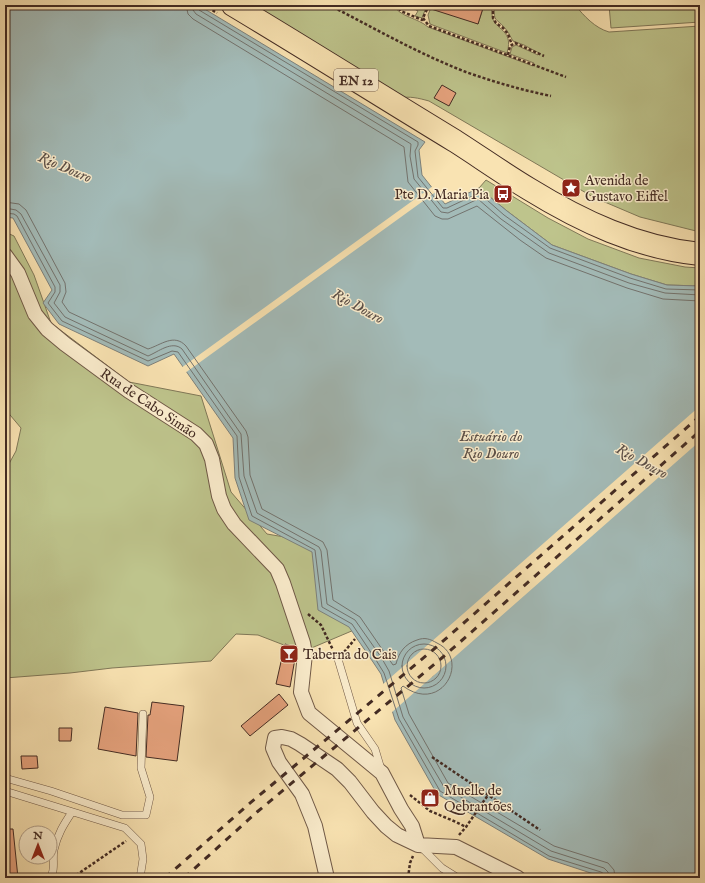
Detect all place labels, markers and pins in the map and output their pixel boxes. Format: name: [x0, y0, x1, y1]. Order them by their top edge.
place label: Avenida de Gustavo Eiffel: [584, 172, 668, 206]
place icon: Avenida de Gustavo Eiffel: [560, 177, 582, 199]
bus stop icon: Pte D. Maria Pia: [492, 183, 514, 205]
place label: Pte D. Maria Pia: [394, 186, 490, 204]
bar icon: Taberna do Cais: [278, 643, 300, 665]
place label: Taberna do Cais: [303, 646, 397, 664]
place label: Muelle de Qebrantões: [444, 782, 512, 816]
shop icon: Muelle de Qebrantões: [419, 787, 441, 809]

